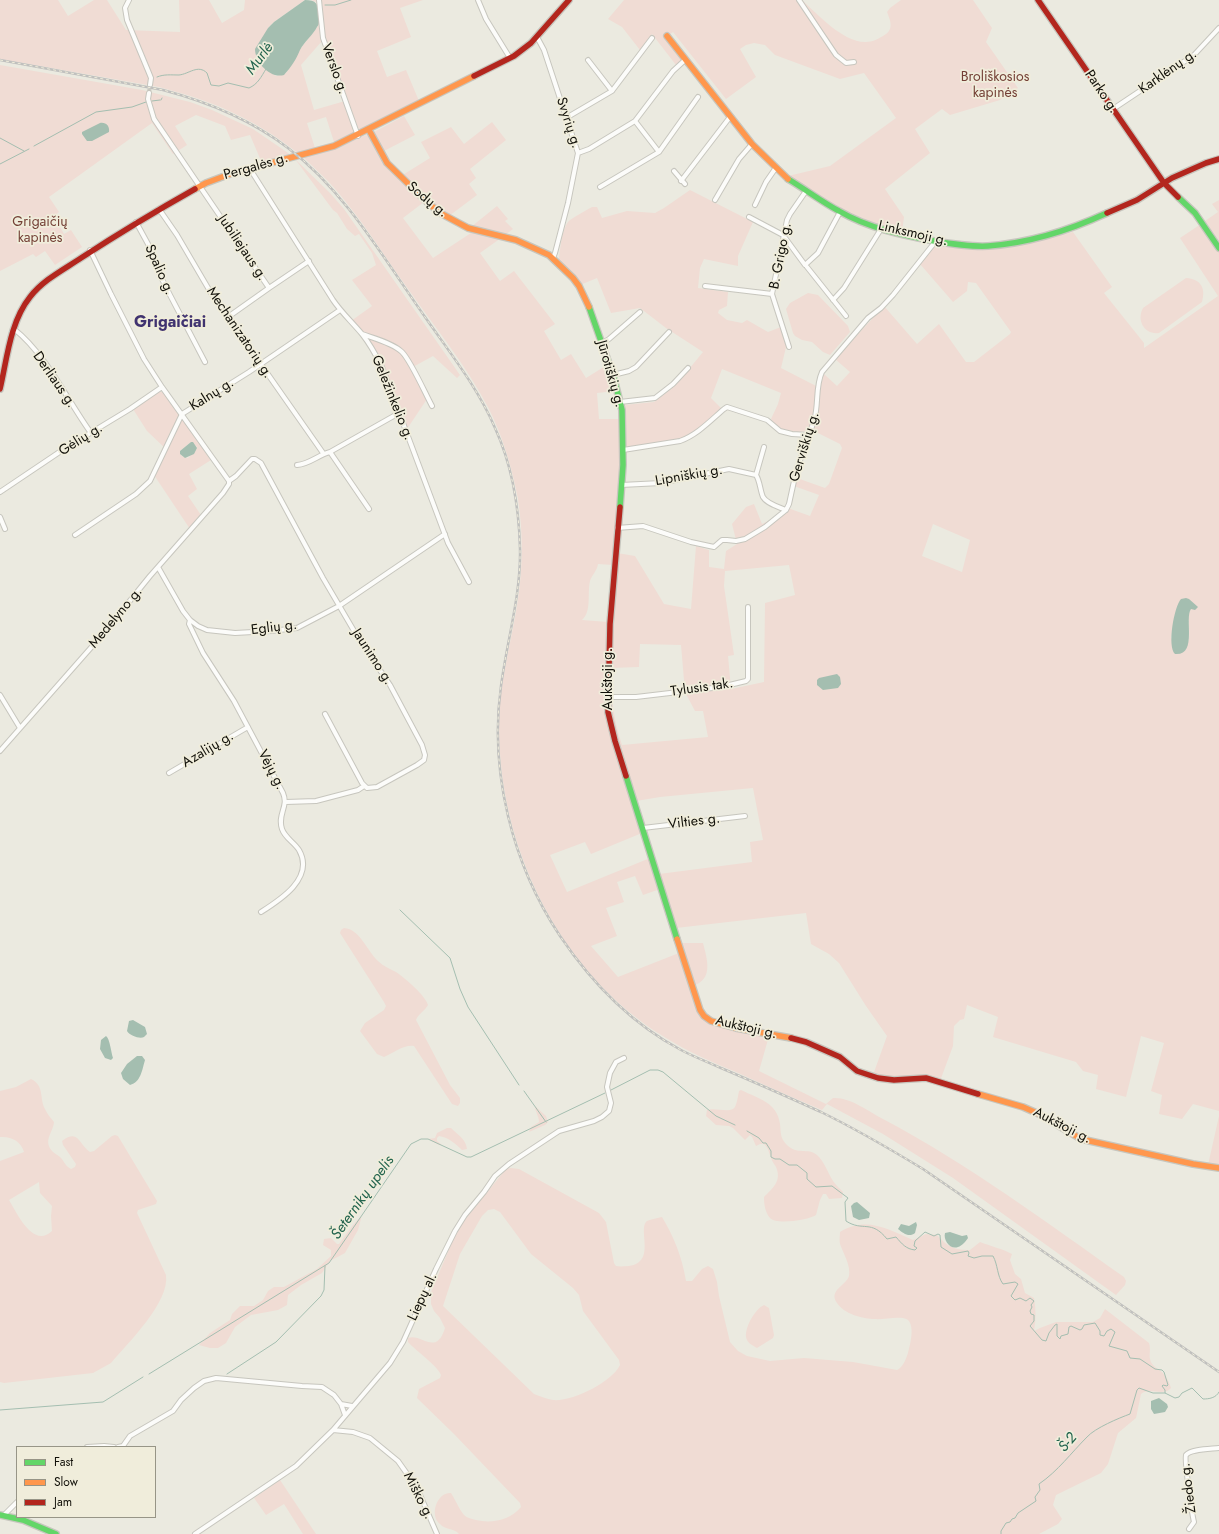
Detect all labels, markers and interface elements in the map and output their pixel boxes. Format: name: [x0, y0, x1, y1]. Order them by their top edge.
water label: Murlė: [242, 39, 278, 79]
street label: Verslo g.: [317, 41, 351, 97]
street label: Karklėnų g.: [1136, 46, 1200, 98]
street label: Parko g.: [1080, 67, 1122, 117]
park label: Broliškosios kapinės: [961, 70, 1029, 102]
street label: Svyrių g.: [552, 95, 584, 151]
street label: Pergalės g.: [222, 150, 290, 184]
street label: Sodų g.: [403, 179, 451, 221]
street label: Jubiliejaus g.: [214, 212, 270, 284]
park label: Grigaičių kapinės: [12, 215, 68, 248]
street label: Linksmoji g.: [876, 218, 950, 250]
street label: B. Grigo g.: [766, 221, 796, 291]
street label: Spalio g.: [140, 242, 178, 298]
street label: Mechanizatorių g.: [202, 284, 276, 382]
district label: Grigaičiai: [134, 313, 206, 333]
street label: Jūrotiškių g.: [592, 338, 628, 410]
street label: Derliaus g.: [29, 349, 79, 411]
street label: Geležinkelio g.: [367, 353, 417, 443]
street label: Kalnų g.: [187, 375, 237, 415]
street label: Gerviškių g.: [786, 410, 824, 484]
street label: Gėlių g.: [56, 420, 106, 460]
street label: Lipniškių g.: [654, 462, 724, 490]
street label: Medelyno g.: [86, 584, 146, 652]
street label: Eglių g.: [250, 617, 298, 639]
street label: Jaunimo g.: [348, 626, 396, 688]
street label: Aukštoji g.: [601, 648, 617, 710]
street label: Tylusis tak.: [670, 675, 734, 701]
street label: Azalijų g.: [179, 728, 237, 772]
street label: Vėjų g.: [254, 747, 288, 793]
street label: Vilties g.: [667, 810, 721, 834]
street label: Aukštoji g.: [714, 1013, 778, 1043]
street label: Aukštoji g.: [1030, 1104, 1094, 1148]
water label: Šeternikų upelis: [328, 1153, 398, 1243]
street label: Liepų al.: [405, 1270, 441, 1324]
water label: Š-2: [1055, 1430, 1081, 1456]
legend: [16, 1446, 156, 1518]
text: Fast: [54, 1453, 73, 1471]
street label: Žiedo g.: [1178, 1462, 1200, 1514]
street label: Miško g.: [399, 1470, 437, 1522]
text: Slow: [54, 1473, 78, 1491]
text: Jam: [54, 1493, 72, 1511]

